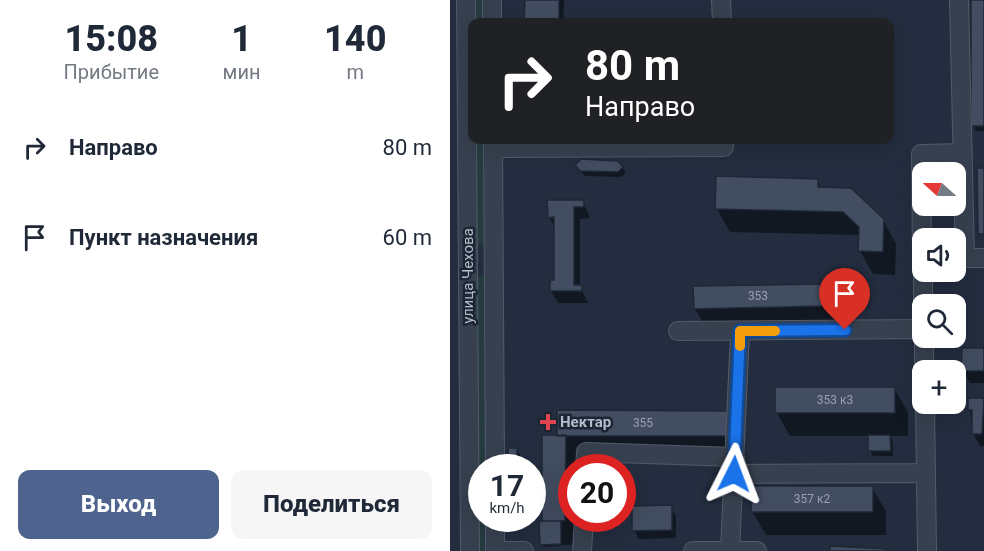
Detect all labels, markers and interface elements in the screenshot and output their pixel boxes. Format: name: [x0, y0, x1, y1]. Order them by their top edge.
text: 15:08: [65, 18, 158, 60]
text: 1: [231, 18, 252, 60]
text: 140: [324, 18, 386, 60]
text: 80 m: [585, 41, 680, 90]
icon: right: [486, 42, 564, 120]
text: Прибытие: [64, 60, 159, 84]
text: мин: [223, 60, 261, 84]
text: m: [346, 60, 364, 84]
text: Направо: [585, 91, 695, 123]
icon: right: [18, 131, 51, 164]
text: Направо: [69, 135, 158, 160]
text: 80 m: [383, 135, 432, 160]
north arrow: [912, 162, 966, 216]
map controls: [912, 162, 966, 414]
icon: arrive: [18, 221, 51, 254]
text: Пункт назначения: [69, 225, 258, 250]
text: 60 m: [383, 225, 432, 250]
street label: улица Чехова: [459, 228, 477, 324]
button: sound: [912, 228, 966, 282]
pin: [819, 268, 870, 330]
icon: arrive: [828, 277, 861, 310]
house number: 353: [748, 289, 768, 303]
button: search: [912, 294, 966, 348]
button: +: [912, 360, 966, 414]
house number: 353 к3: [817, 393, 853, 407]
place label: Нектар: [560, 413, 611, 431]
marker: Нектар: [541, 415, 555, 429]
house number: 355: [633, 416, 653, 430]
position arrow: [702, 442, 766, 506]
speed limit sign: 20: [558, 454, 636, 532]
text: 17: [490, 468, 524, 503]
button: Выход: [18, 470, 219, 539]
button: Поделиться: [231, 470, 432, 539]
house number: 357 к2: [794, 492, 830, 506]
text: km/h: [489, 499, 525, 517]

